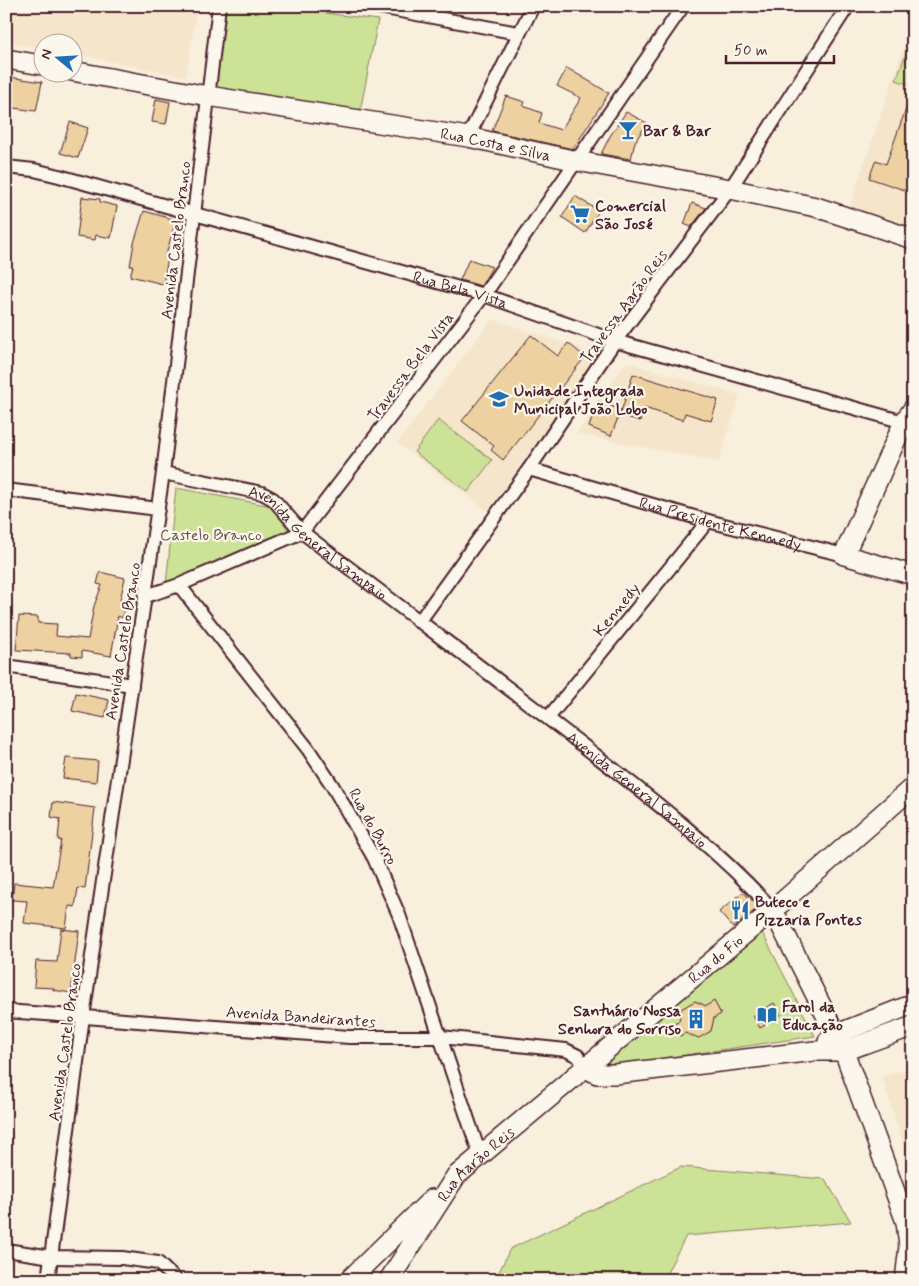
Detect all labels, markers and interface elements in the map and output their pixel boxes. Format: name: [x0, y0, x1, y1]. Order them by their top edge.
north arrow: [32, 32, 82, 82]
scale bar: [726, 32, 834, 64]
text: 50 m: [734, 41, 768, 61]
text: N: [37, 47, 57, 62]
bar icon: Bar & Bar: [617, 119, 639, 141]
place label: Bar & Bar: [643, 121, 711, 142]
street label: Rua Costa e Silva: [439, 124, 553, 167]
street label: Avenida Castelo Branco: [156, 160, 197, 321]
place label: Comercial São José: [595, 196, 666, 235]
supermarket icon: Comercial São José: [569, 203, 591, 225]
street label: Travessa Aarão Reis: [576, 246, 673, 368]
street label: Rua Bela Vista: [410, 267, 510, 314]
street label: Travessa Bela Vista: [363, 308, 459, 426]
place label: Unidade Integrada Municipal João Lobo: [514, 381, 647, 420]
school or university icon: Unidade Integrada Municipal João Lobo: [488, 388, 510, 410]
street label: Avenida General Sampaio: [246, 481, 391, 605]
street label: Rua Presidente Kennedy: [637, 493, 803, 556]
park label: Castelo Branco: [160, 525, 262, 546]
street label: Avenida Castelo Branco: [101, 561, 146, 722]
street label: Kennedy: [589, 579, 645, 641]
street label: Avenida General Sampaio: [561, 727, 711, 853]
street label: Rua do Burro: [343, 785, 402, 869]
place label: Buteco e Pizzaria Pontes: [755, 892, 863, 931]
restaurant icon: Buteco e Pizzaria Pontes: [729, 899, 751, 921]
street label: Rua do Fio: [684, 931, 748, 989]
street label: Avenida Castelo Branco: [44, 962, 87, 1123]
place label: Farol da Educação: [782, 997, 843, 1036]
place label: Santuário Nossa Senhora do Sorriso: [558, 1001, 681, 1040]
street label: Avenida Bandeirantes: [225, 1002, 376, 1033]
library icon: Farol da Educação: [756, 1004, 778, 1026]
building icon: Santuário Nossa Senhora do Sorriso: [685, 1008, 707, 1030]
street label: Rua Aarão Reis: [433, 1122, 520, 1206]

